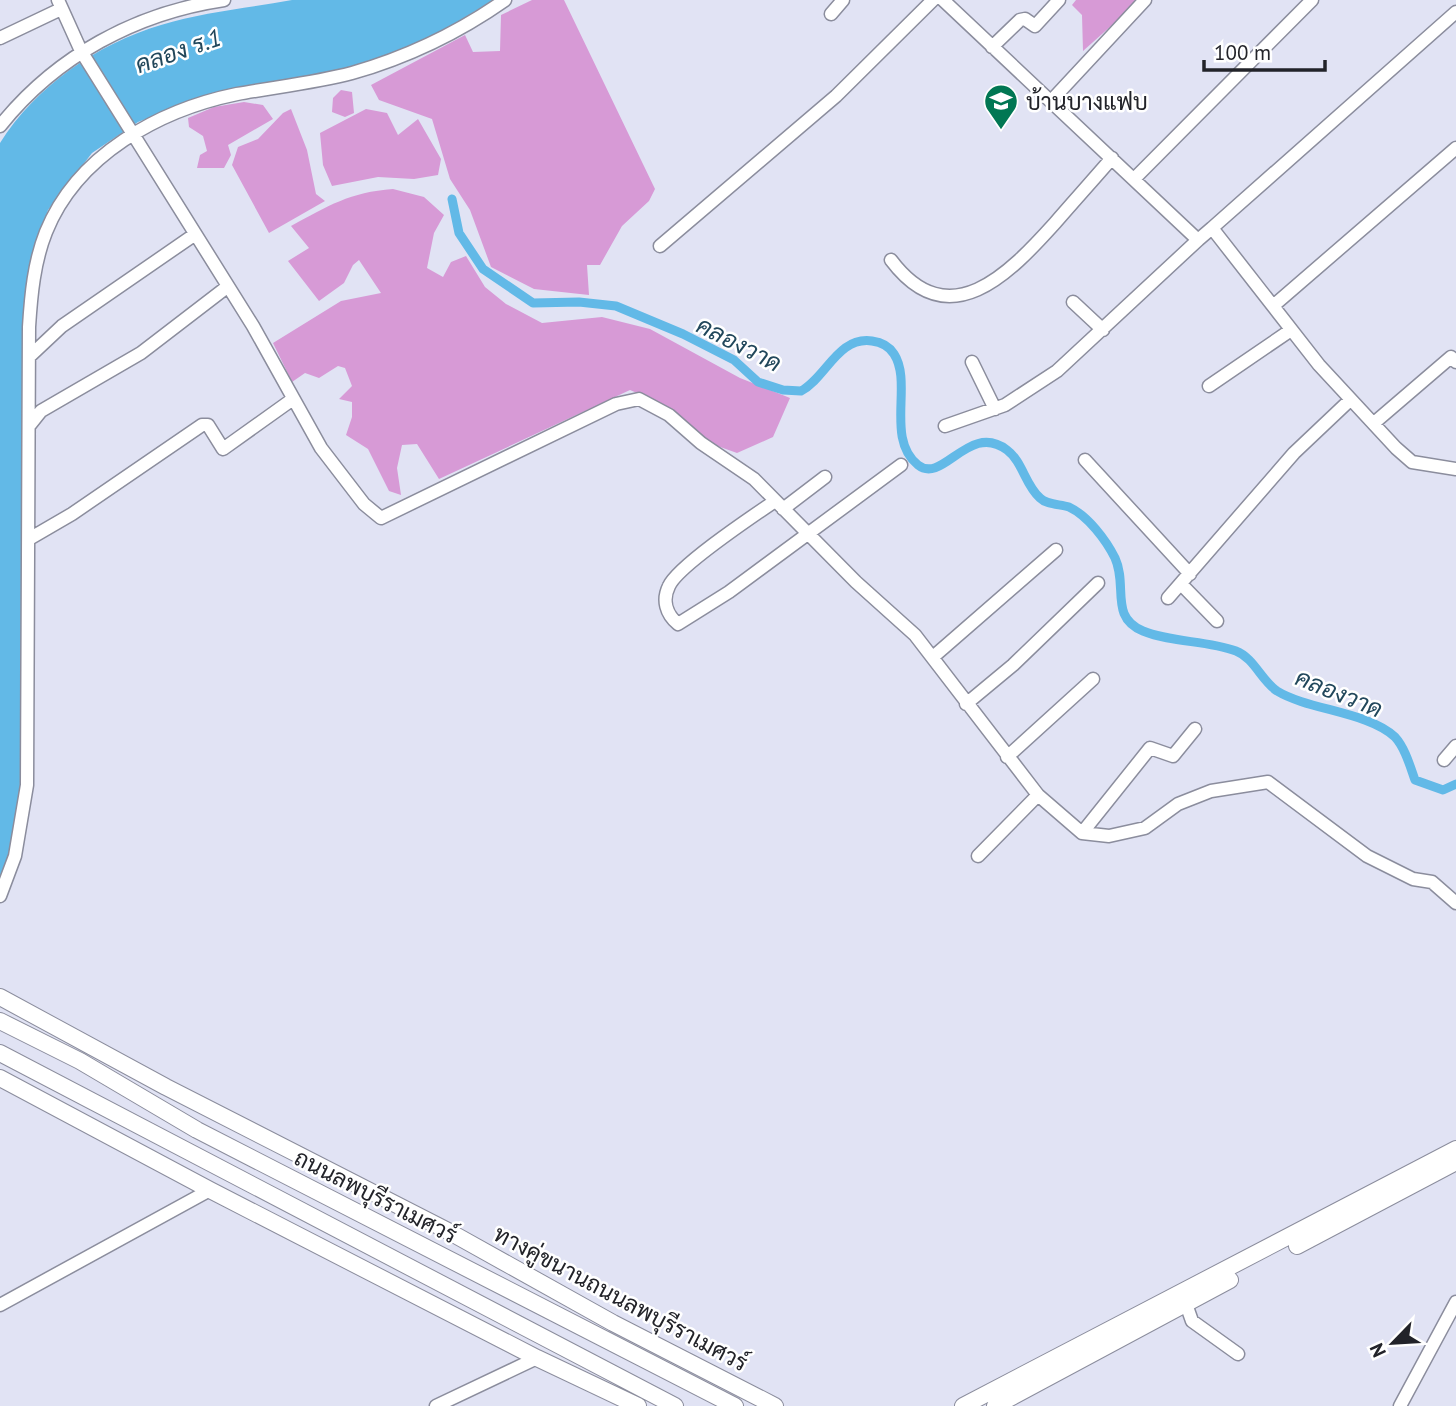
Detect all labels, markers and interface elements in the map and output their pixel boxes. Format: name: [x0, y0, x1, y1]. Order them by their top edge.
water label: คลอง ร.1: [131, 22, 225, 80]
scale bar: [1204, 28, 1325, 72]
text: 100 m: [1214, 39, 1271, 66]
school or university icon: บ้านบางแฟบ: [982, 82, 1020, 131]
place label: บ้านบางแฟบ: [1026, 87, 1148, 116]
water label: คลองวาด: [691, 309, 787, 379]
water label: คลองวาด: [1291, 661, 1387, 725]
street label: ถนนลพบุรีราเมศวร์: [289, 1142, 463, 1251]
street label: ทางคู่ขนานถนนลพบุรีราเมศวร์: [488, 1218, 753, 1380]
north arrow: [1358, 1308, 1428, 1378]
text: N: [1364, 1339, 1391, 1361]

